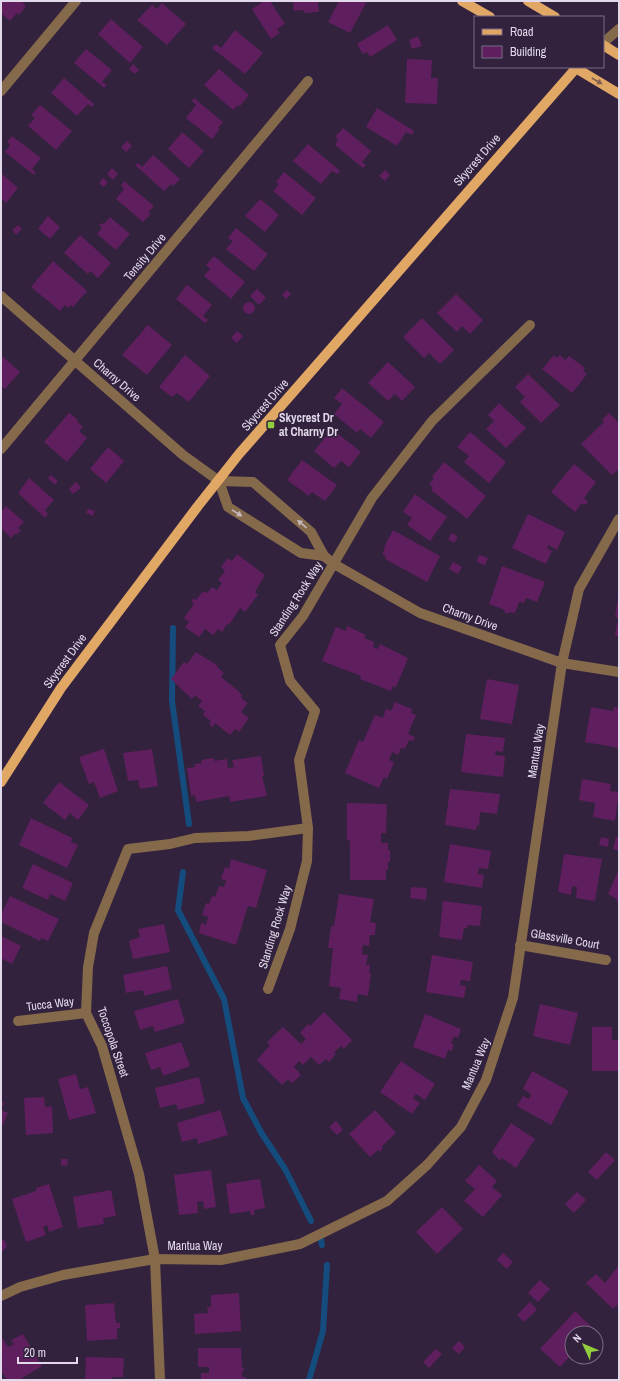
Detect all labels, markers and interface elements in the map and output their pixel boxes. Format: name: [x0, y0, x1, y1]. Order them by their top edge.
legend: [474, 16, 604, 68]
text: Road: [510, 24, 534, 40]
text: Building: [510, 44, 547, 60]
one-way arrow: [591, 78, 603, 85]
street label: Skycrest Drive: [450, 131, 504, 189]
street label: Tensity Drive: [120, 230, 170, 284]
street label: Charny Drive: [90, 355, 144, 405]
street label: Skycrest Drive: [238, 376, 292, 434]
place label: Skycrest Dr at Charny Dr: [279, 410, 338, 440]
marker: Skycrest Dr at Charny Dr: [266, 420, 276, 430]
one-way arrow: [232, 509, 243, 517]
one-way arrow: [297, 520, 308, 529]
street label: Standing Rock Way: [266, 558, 326, 640]
street label: Charny Drive: [440, 600, 500, 634]
street label: Skycrest Drive: [40, 630, 90, 692]
street label: Mantua Way: [524, 723, 548, 779]
street label: Standing Rock Way: [255, 883, 295, 971]
street label: Glassville Court: [529, 925, 601, 953]
street label: Tucca Way: [25, 993, 75, 1015]
street label: Toccopola Street: [94, 1005, 133, 1080]
street label: Mantua Way: [458, 1036, 494, 1092]
street label: Mantua Way: [168, 1238, 223, 1254]
north arrow: [564, 1325, 604, 1365]
text: N: [570, 1331, 584, 1345]
scale bar: [18, 1339, 77, 1365]
text: 20 m: [24, 1345, 46, 1361]

